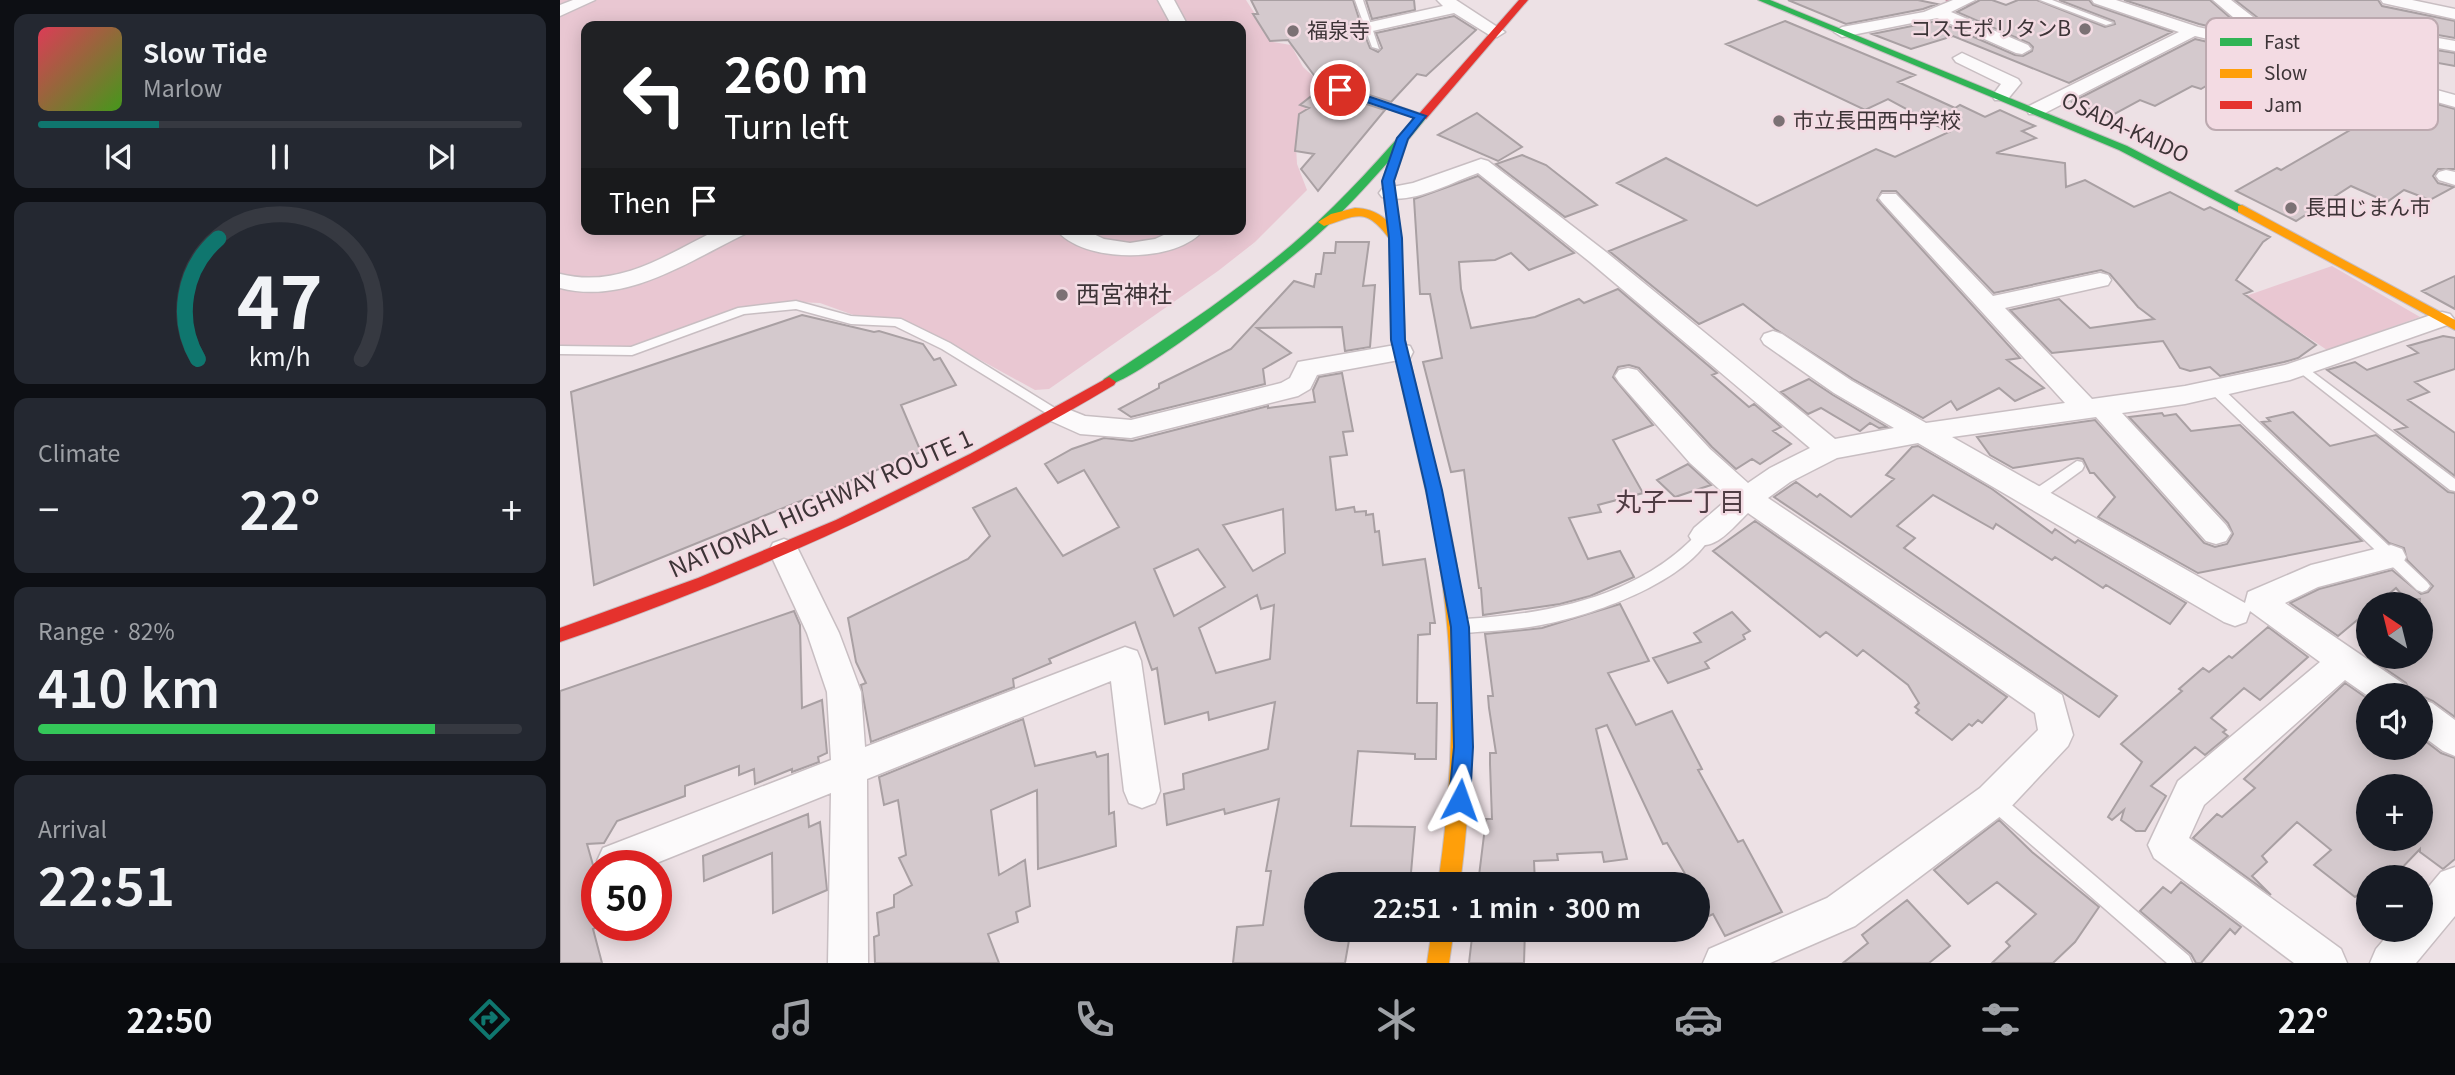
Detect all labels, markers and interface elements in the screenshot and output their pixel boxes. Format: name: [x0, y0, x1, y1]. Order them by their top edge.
place label: コスモポリタンB: [1910, 12, 2071, 42]
place label: 福泉寺: [1307, 14, 1370, 44]
legend: [2206, 18, 2438, 130]
marker: コスモポリタンB: [2077, 21, 2093, 37]
marker: 福泉寺: [1285, 23, 1301, 39]
text: Fast: [2264, 27, 2300, 54]
text: Slow Tide: [143, 33, 268, 70]
text: 260 m: [724, 36, 869, 107]
icon: left: [609, 49, 700, 140]
text: Slow: [2264, 58, 2307, 85]
pin: [1310, 60, 1370, 120]
text: Marlow: [143, 70, 222, 104]
icon: arrive: [1321, 71, 1359, 109]
street label: OSADA-KAIDO: [2057, 84, 2194, 169]
text: Jam: [2264, 90, 2302, 117]
text: Turn left: [724, 102, 849, 148]
place label: 市立長田西中学校: [1793, 104, 1961, 134]
marker: 市立長田西中学校: [1771, 113, 1787, 129]
icon: previous: [100, 138, 138, 176]
icon: pause: [261, 138, 299, 176]
icon: next: [422, 138, 460, 176]
icon: arrive: [685, 182, 723, 220]
text: Then: [609, 183, 671, 220]
place label: 長田じまん市: [2305, 191, 2431, 221]
marker: 長田じまん市: [2283, 200, 2299, 216]
text: 47: [237, 246, 323, 351]
place label: 西宮神社: [1076, 275, 1172, 310]
marker: 西宮神社: [1054, 287, 1070, 303]
text: km/h: [249, 337, 311, 373]
street label: NATIONAL HIGHWAY ROUTE 1: [662, 419, 978, 585]
text: Climate: [38, 435, 120, 469]
text: 22°: [240, 470, 320, 545]
text: −: [38, 480, 59, 535]
text: +: [501, 480, 522, 535]
district label: 丸子一丁目: [1615, 481, 1745, 518]
north arrow: [2356, 592, 2432, 668]
map controls: [2356, 592, 2433, 942]
text: Range · 82%: [38, 613, 175, 647]
text: 410 km: [38, 648, 220, 723]
button: sound: [2356, 683, 2433, 760]
position arrow: [1423, 763, 1497, 837]
button: +: [2356, 774, 2433, 851]
text: Arrival: [38, 811, 107, 845]
text: 22:51: [38, 846, 175, 921]
speed limit sign: 50: [581, 850, 672, 941]
button: −: [2356, 865, 2433, 942]
text: 22:51 · 1 min · 300 m: [1373, 888, 1641, 925]
icon: directions: [465, 995, 514, 1044]
icon: music: [768, 995, 817, 1044]
icon: phone: [1070, 995, 1119, 1044]
icon: climate: [1372, 995, 1421, 1044]
icon: car: [1674, 995, 1723, 1044]
icon: filters: [1976, 995, 2025, 1044]
text: 22:50: [127, 996, 212, 1042]
text: 22°: [2278, 996, 2328, 1042]

